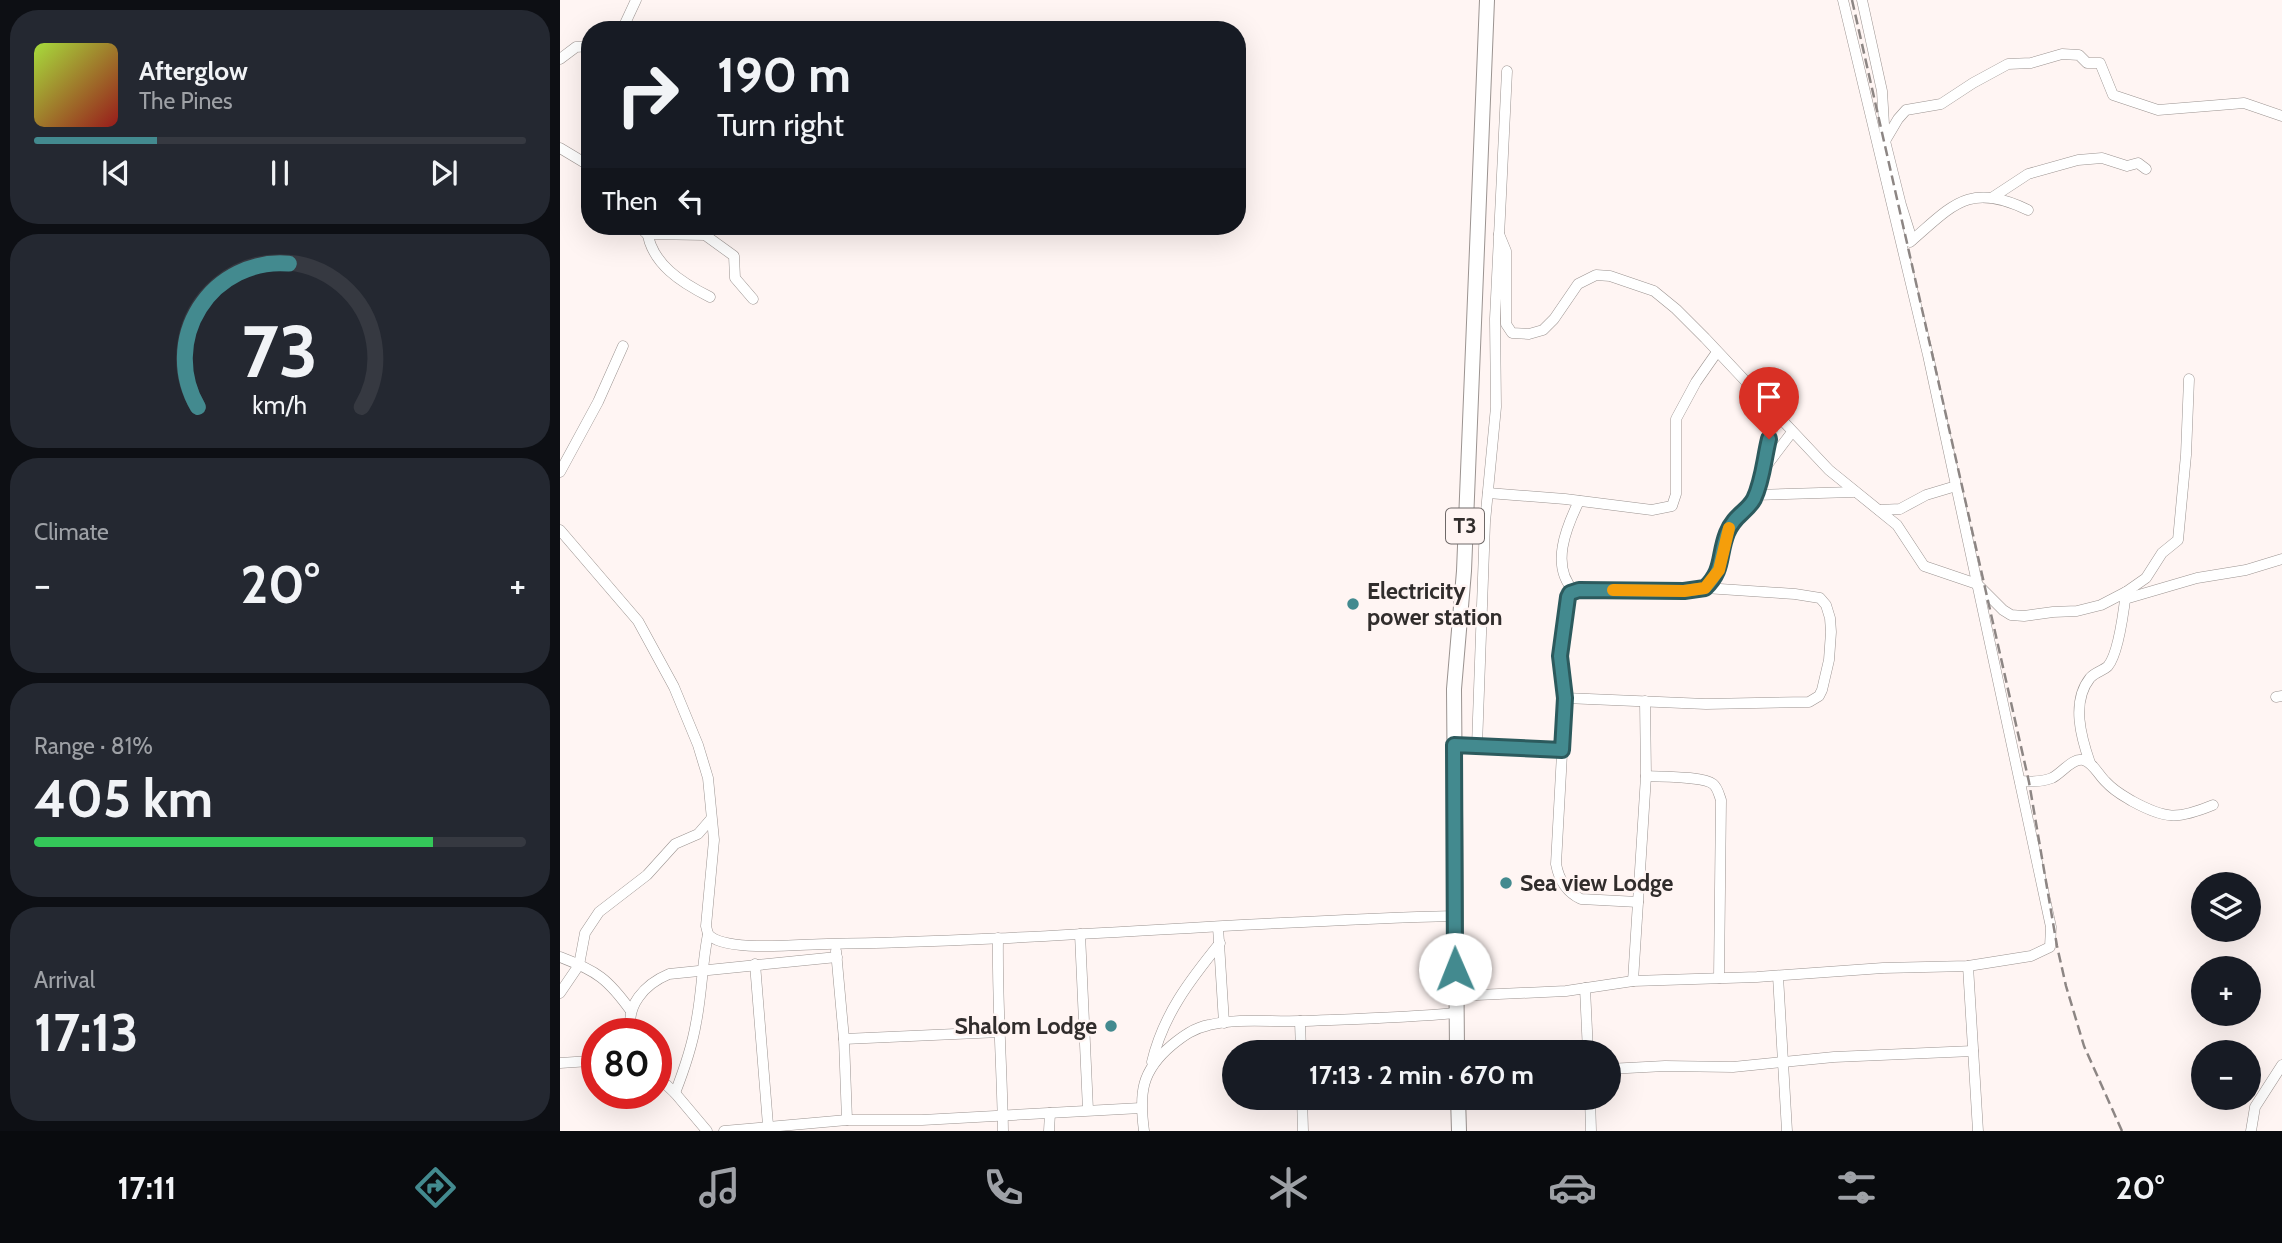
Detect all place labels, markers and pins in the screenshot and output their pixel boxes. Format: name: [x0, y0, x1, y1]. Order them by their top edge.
pin: [1739, 367, 1799, 439]
place label: Electricity power station: [1367, 577, 1502, 631]
marker: Electricity power station: [1345, 596, 1361, 612]
place label: Sea view Lodge: [1520, 869, 1673, 897]
marker: Sea view Lodge: [1498, 875, 1514, 891]
place label: Shalom Lodge: [955, 1012, 1097, 1040]
marker: Shalom Lodge: [1103, 1018, 1119, 1034]

